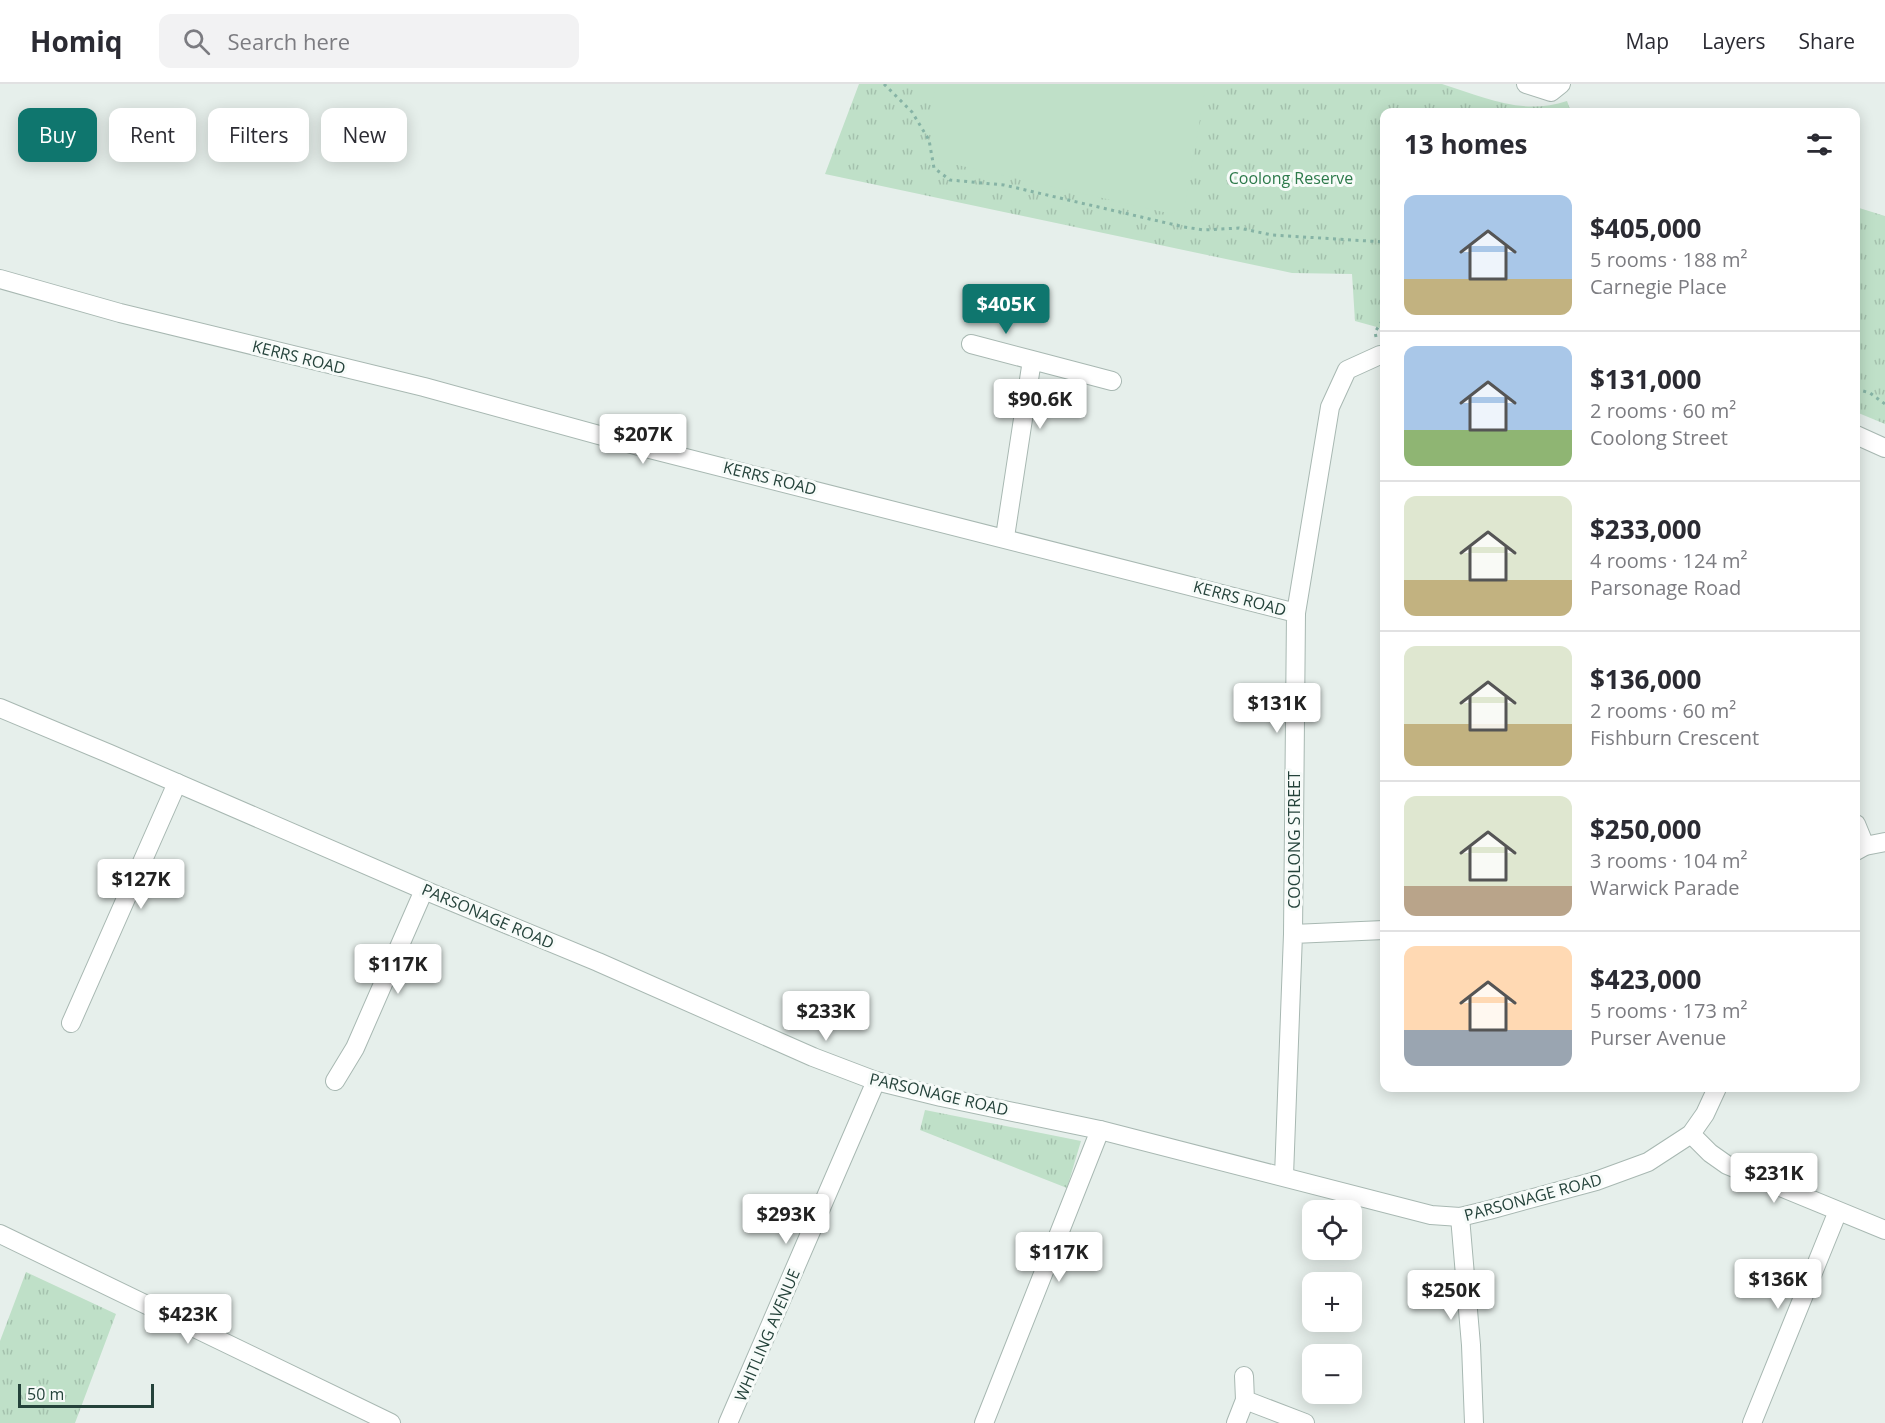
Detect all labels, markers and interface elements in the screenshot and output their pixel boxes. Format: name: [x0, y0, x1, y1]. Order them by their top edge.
search box: [159, 14, 579, 68]
text: Homiq: [30, 22, 123, 60]
icon: search: [180, 25, 213, 58]
text: Search here: [228, 26, 350, 56]
text: Map: [1626, 27, 1669, 55]
text: Layers: [1702, 27, 1766, 55]
text: Share: [1799, 27, 1855, 55]
chip: Buy: [18, 108, 97, 162]
chip: Rent: [109, 108, 196, 162]
chip: Filters: [208, 108, 309, 162]
chip: New: [321, 108, 407, 162]
text: 13 homes: [1404, 126, 1528, 162]
icon: filters: [1803, 128, 1836, 161]
park label: Coolong Reserve: [1229, 167, 1353, 189]
text: $405,000: [1590, 210, 1701, 246]
icon: home: [1452, 219, 1524, 291]
text: 5 rooms · 188 m²: [1590, 246, 1748, 273]
text: Carnegie Place: [1590, 273, 1727, 300]
pin: $405K: [964, 284, 1048, 335]
text: $405K: [976, 290, 1036, 317]
street label: KERRS ROAD: [250, 335, 348, 379]
text: $131,000: [1590, 361, 1701, 397]
icon: home: [1452, 370, 1524, 442]
pin: $90.6K: [991, 379, 1089, 430]
text: $90.6K: [1008, 385, 1072, 412]
text: 2 rooms · 60 m²: [1590, 397, 1736, 424]
pin: $207K: [601, 414, 685, 465]
text: $207K: [613, 420, 673, 447]
text: Coolong Street: [1590, 424, 1728, 451]
street label: KERRS ROAD: [721, 456, 819, 500]
text: $233,000: [1590, 511, 1701, 547]
icon: home: [1452, 520, 1524, 592]
text: 4 rooms · 124 m²: [1590, 547, 1748, 574]
text: Parsonage Road: [1590, 574, 1741, 601]
street label: KERRS ROAD: [1191, 575, 1289, 621]
text: $136,000: [1590, 661, 1701, 697]
icon: home: [1452, 670, 1524, 742]
pin: $131K: [1235, 683, 1319, 734]
text: $131K: [1247, 689, 1307, 716]
text: 2 rooms · 60 m²: [1590, 697, 1736, 724]
text: Fishburn Crescent: [1590, 724, 1759, 751]
street label: COOLONG STREET: [1283, 771, 1305, 909]
text: $250,000: [1590, 811, 1701, 847]
icon: home: [1452, 820, 1524, 892]
text: 3 rooms · 104 m²: [1590, 847, 1748, 874]
pin: $127K: [99, 859, 183, 910]
text: $127K: [111, 865, 171, 892]
text: Warwick Parade: [1590, 874, 1739, 901]
street label: PARSONAGE ROAD: [418, 878, 558, 954]
pin: $117K: [356, 944, 440, 995]
text: $117K: [368, 950, 428, 977]
text: $423,000: [1590, 961, 1701, 997]
icon: home: [1452, 970, 1524, 1042]
pin: $233K: [784, 991, 868, 1042]
text: $233K: [796, 997, 856, 1024]
text: 5 rooms · 173 m²: [1590, 997, 1748, 1024]
text: Purser Avenue: [1590, 1024, 1726, 1051]
street label: PARSONAGE ROAD: [867, 1067, 1011, 1121]
pin: $231K: [1732, 1153, 1816, 1204]
text: $231K: [1744, 1159, 1804, 1186]
street label: PARSONAGE ROAD: [1462, 1168, 1604, 1226]
pin: $293K: [744, 1194, 828, 1245]
text: $293K: [756, 1200, 816, 1227]
map controls: [1302, 1200, 1362, 1404]
button: locate: [1302, 1200, 1362, 1260]
pin: $117K: [1017, 1232, 1101, 1283]
text: $117K: [1029, 1238, 1089, 1265]
pin: $136K: [1736, 1259, 1820, 1310]
text: $136K: [1748, 1265, 1808, 1292]
street label: WHITLING AVENUE: [729, 1266, 805, 1404]
pin: $250K: [1409, 1270, 1493, 1321]
button: +: [1302, 1272, 1362, 1332]
text: $250K: [1421, 1276, 1481, 1303]
pin: $423K: [146, 1294, 230, 1345]
text: $423K: [158, 1300, 218, 1327]
button: −: [1302, 1344, 1362, 1404]
scale bar: [18, 1381, 154, 1408]
text: 50 m: [27, 1383, 64, 1405]

